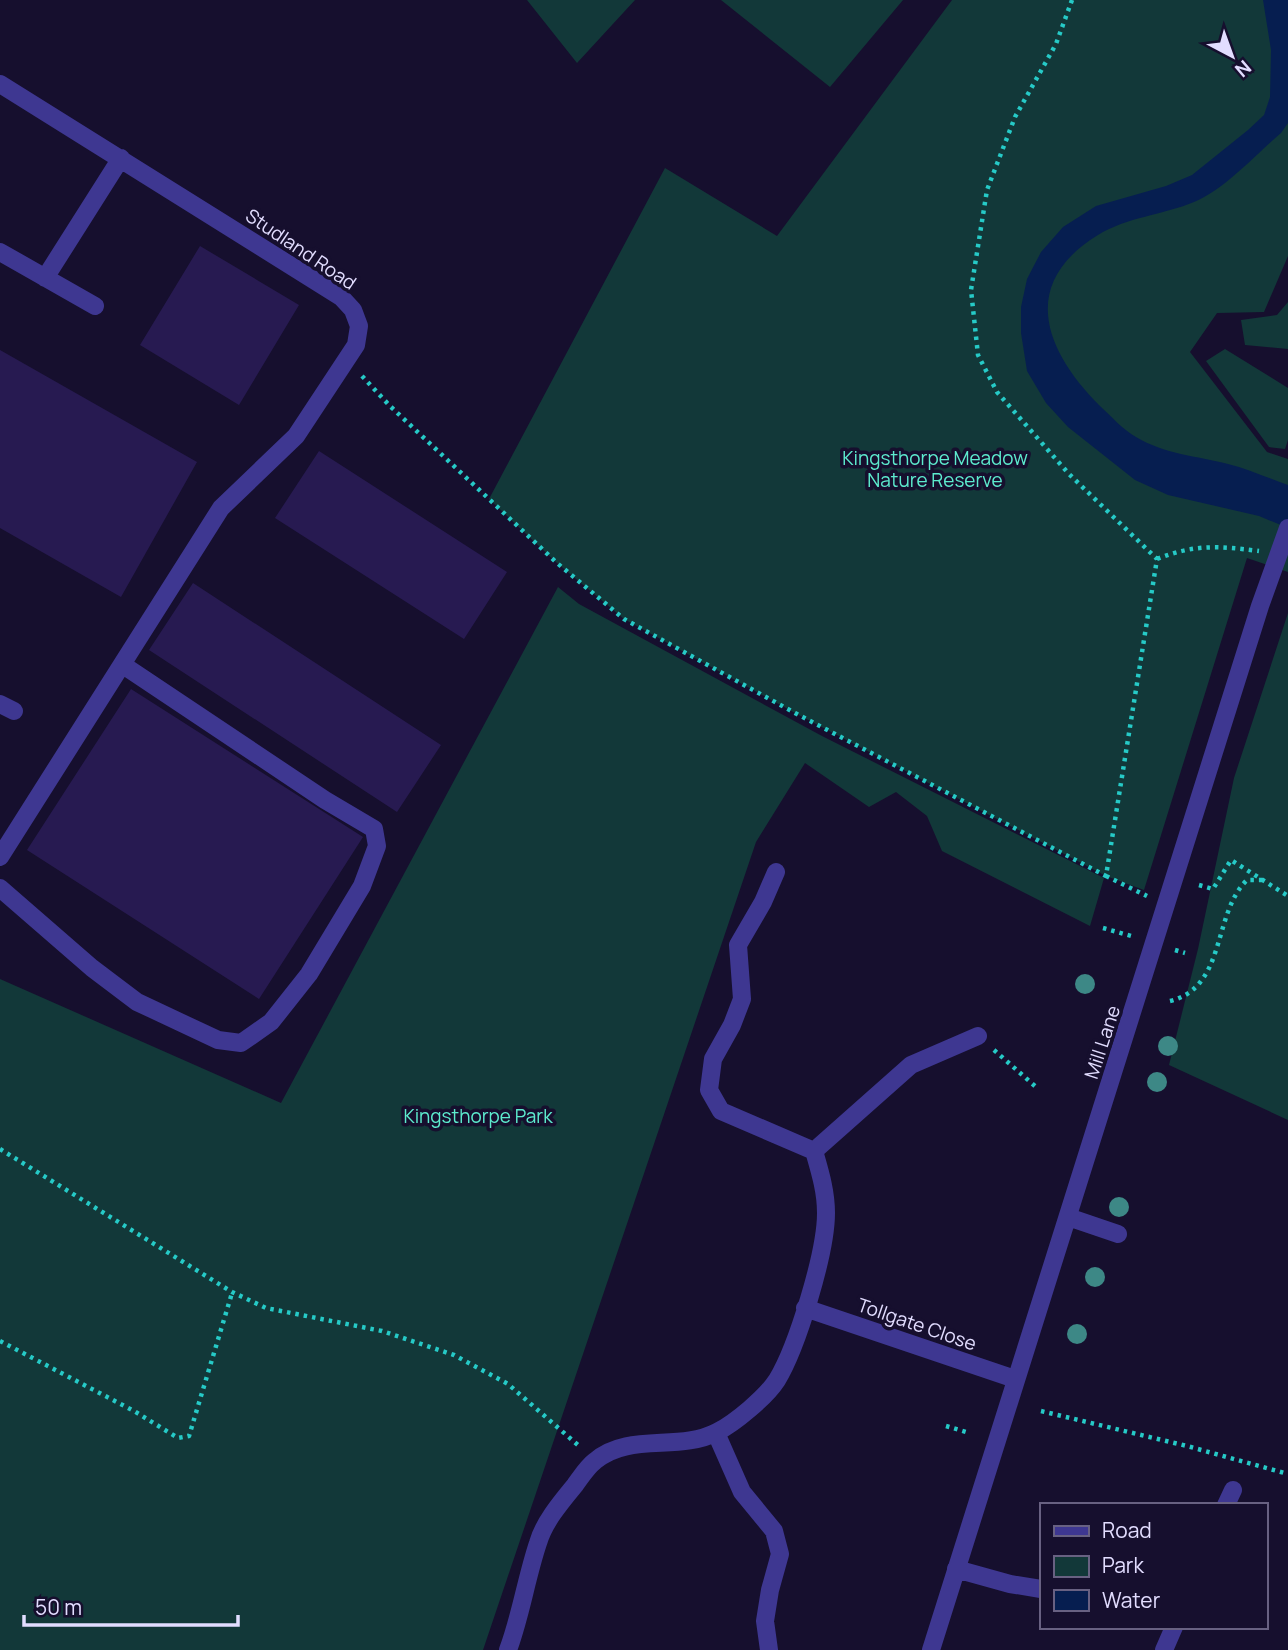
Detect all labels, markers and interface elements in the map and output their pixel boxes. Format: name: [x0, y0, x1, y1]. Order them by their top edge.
north arrow: [1197, 21, 1267, 91]
text: N: [1229, 55, 1257, 83]
street label: Studland Road: [241, 202, 361, 296]
park label: Kingsthorpe Meadow Nature Reserve: [842, 445, 1028, 493]
street label: Mill Lane: [1078, 1002, 1126, 1082]
park label: Kingsthorpe Park: [403, 1103, 553, 1129]
street label: Tollgate Close: [854, 1292, 980, 1356]
legend: [1040, 1503, 1267, 1629]
text: Road: [1102, 1516, 1152, 1544]
text: Park: [1102, 1551, 1144, 1579]
scale bar: [24, 1584, 238, 1628]
text: Water: [1102, 1586, 1161, 1614]
text: 50 m: [35, 1593, 82, 1621]

